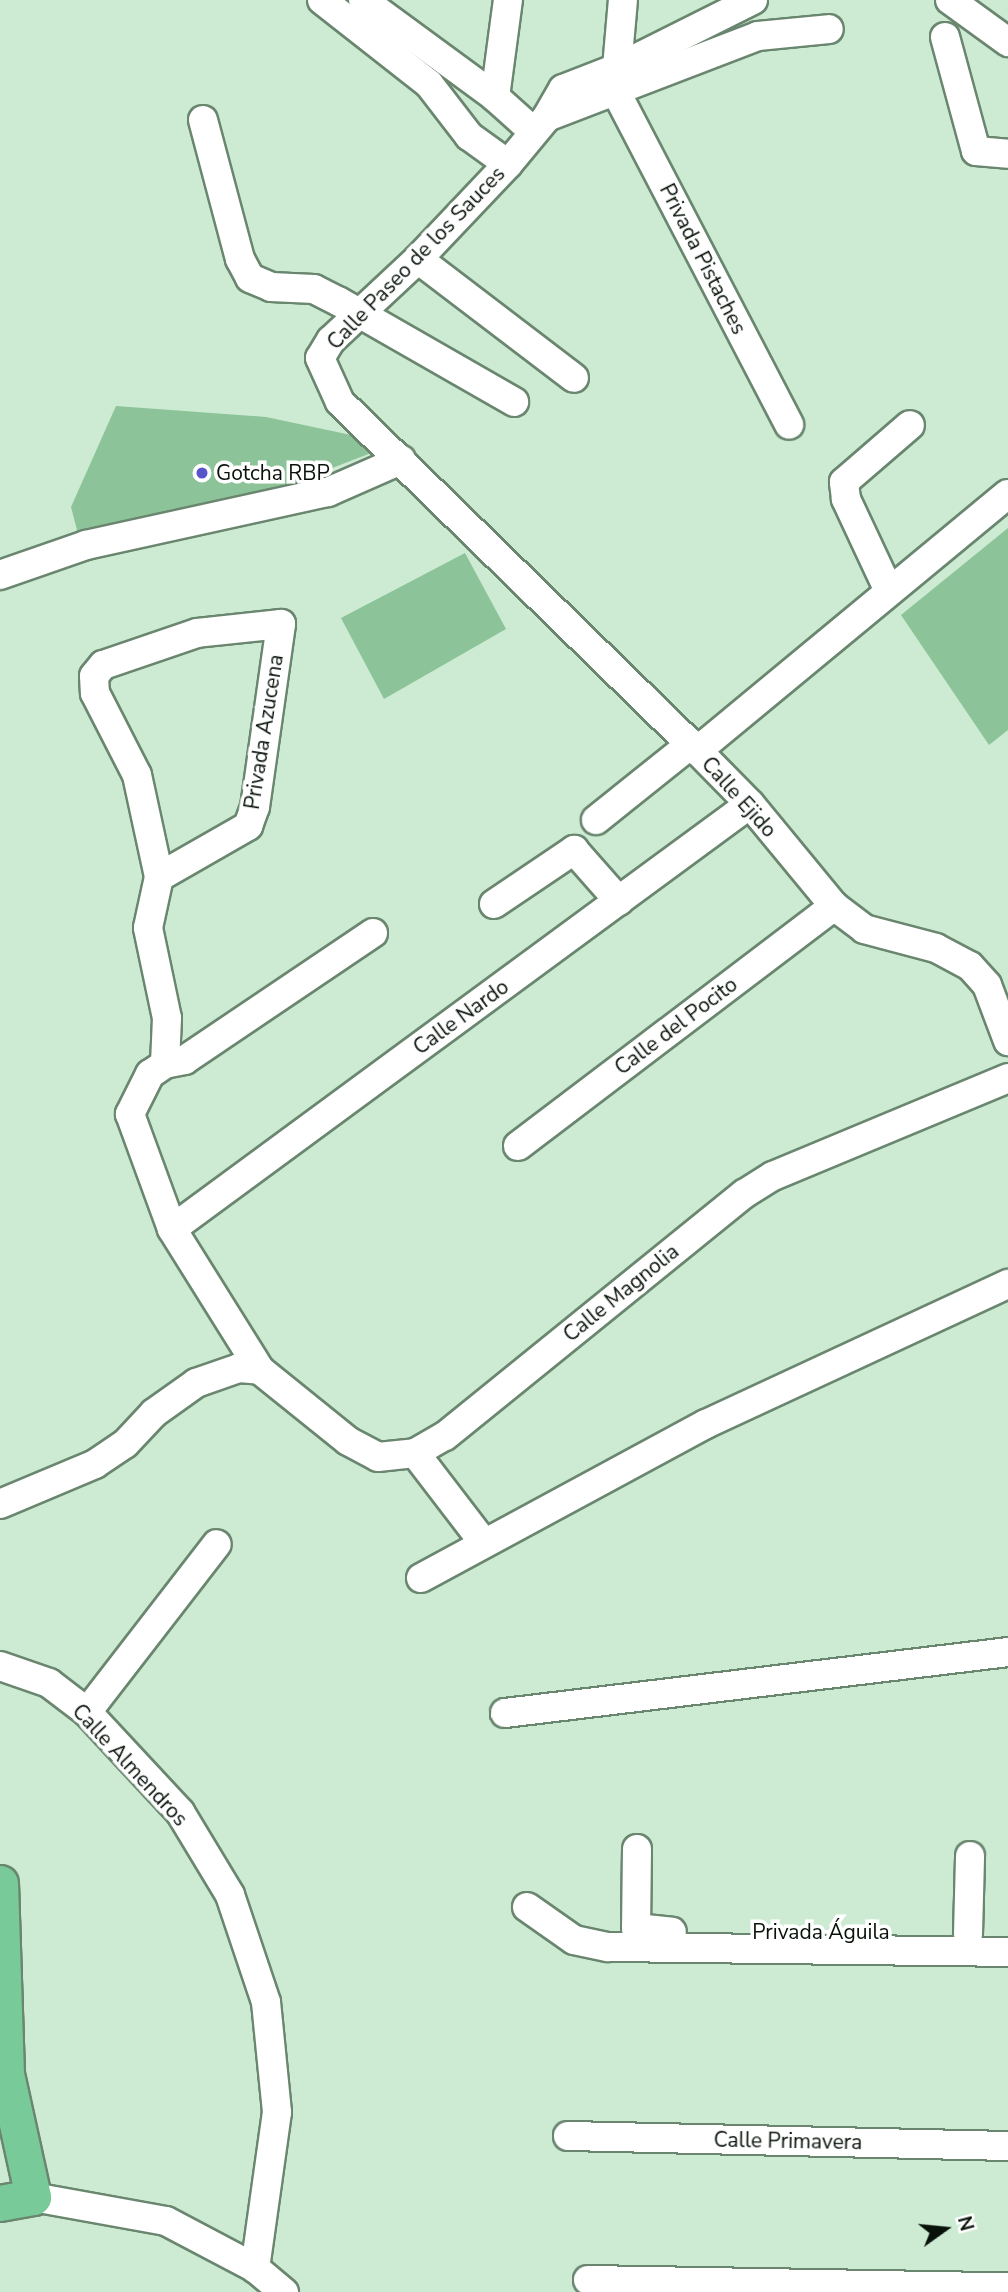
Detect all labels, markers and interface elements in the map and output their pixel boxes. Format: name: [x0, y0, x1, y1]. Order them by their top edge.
street label: Calle Paseo de los Sauces: [322, 161, 510, 355]
street label: Privada Pistaches: [654, 180, 752, 338]
place label: Gotcha RBP: [216, 460, 330, 486]
marker: Gotcha RBP: [194, 465, 210, 481]
street label: Privada Azucena: [239, 653, 289, 811]
street label: Calle Ejido: [696, 751, 782, 843]
street label: Calle del Pocito: [610, 972, 742, 1080]
street label: Calle Nardo: [408, 974, 514, 1060]
street label: Calle Magnolia: [558, 1239, 684, 1347]
street label: Calle Almendros: [67, 1699, 193, 1831]
street label: Privada Águila: [752, 1919, 890, 1945]
street label: Calle Primavera: [713, 2127, 863, 2155]
north arrow: [910, 2194, 980, 2264]
text: N: [951, 2213, 980, 2234]

